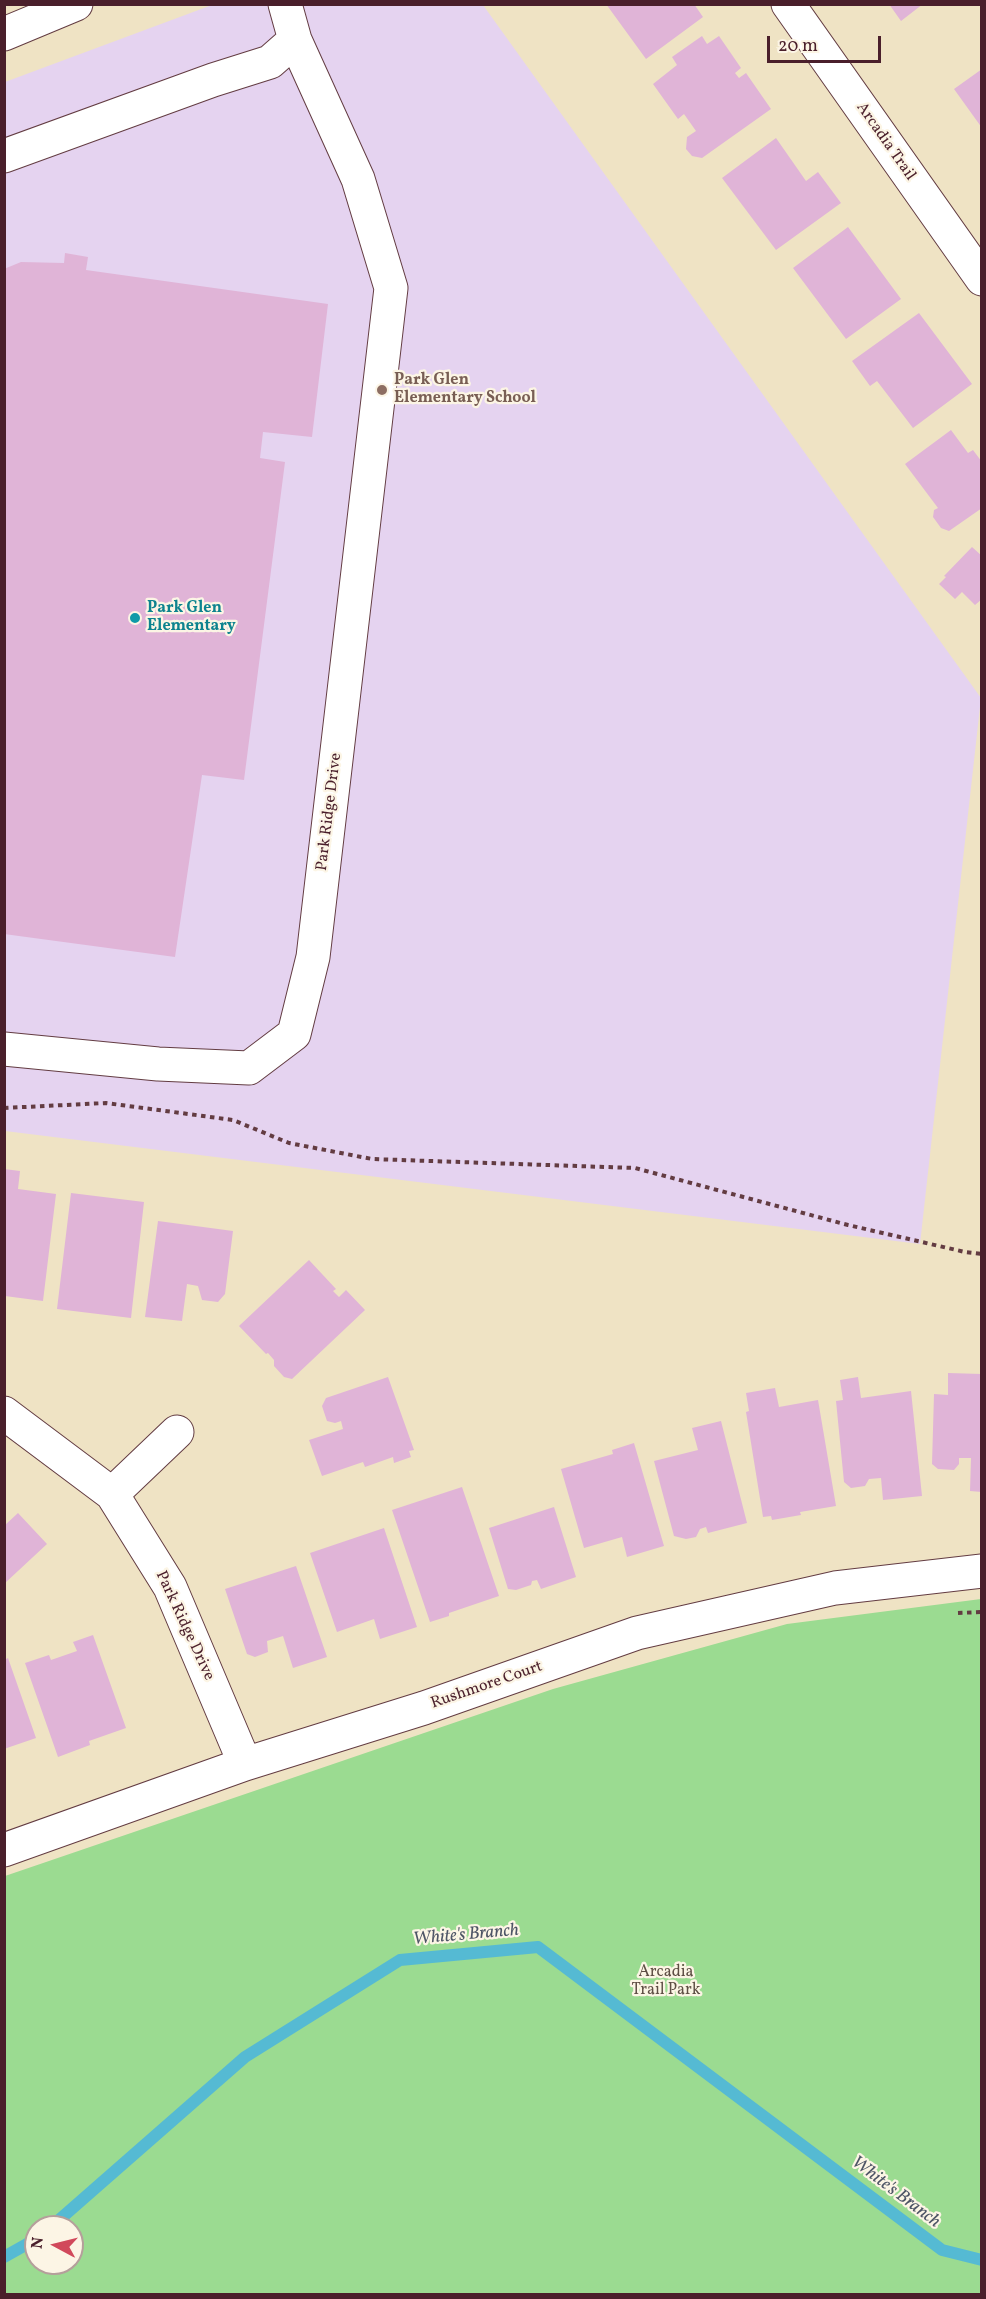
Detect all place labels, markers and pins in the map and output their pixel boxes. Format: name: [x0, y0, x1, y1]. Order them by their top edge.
place label: Park Glen Elementary School: [394, 371, 536, 409]
marker: Park Glen Elementary School: [375, 383, 389, 397]
place label: Park Glen Elementary: [147, 599, 236, 637]
marker: Park Glen Elementary: [128, 611, 142, 625]

